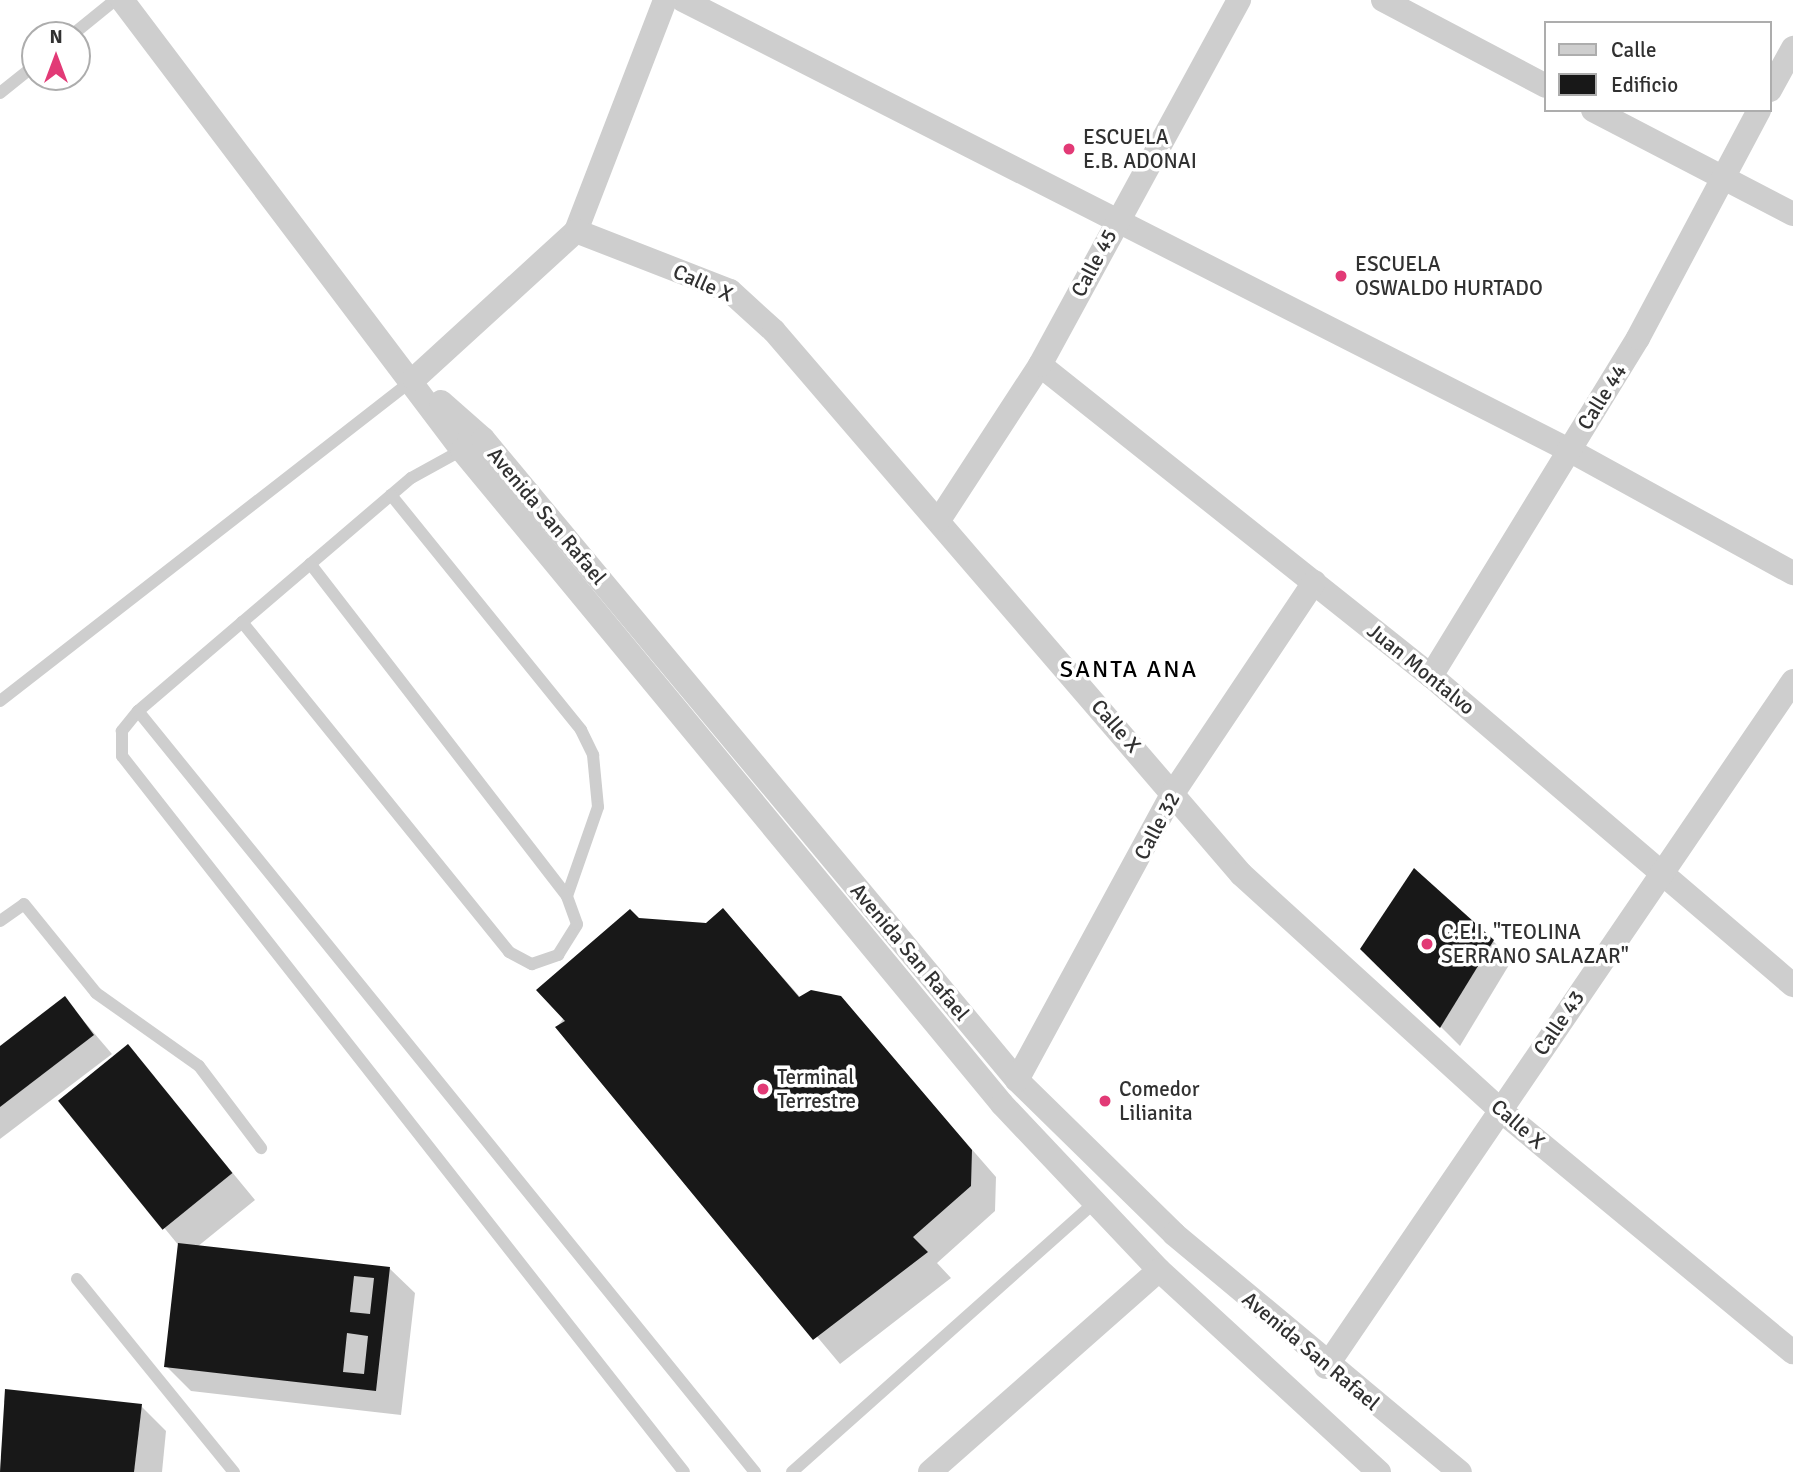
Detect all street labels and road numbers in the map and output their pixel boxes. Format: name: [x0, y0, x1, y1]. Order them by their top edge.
street label: Calle 45: [1066, 225, 1122, 301]
street label: Calle X: [669, 259, 737, 307]
street label: Calle 44: [1572, 359, 1632, 435]
street label: Avenida San Rafael: [482, 442, 612, 590]
street label: Juan Montalvo: [1362, 618, 1480, 720]
street label: Calle X: [1086, 694, 1146, 758]
street label: Calle 32: [1129, 788, 1185, 864]
street label: Avenida San Rafael: [845, 878, 975, 1026]
street label: Calle 43: [1528, 986, 1590, 1060]
street label: Calle X: [1486, 1094, 1550, 1154]
street label: Avenida San Rafael: [1237, 1286, 1385, 1416]

